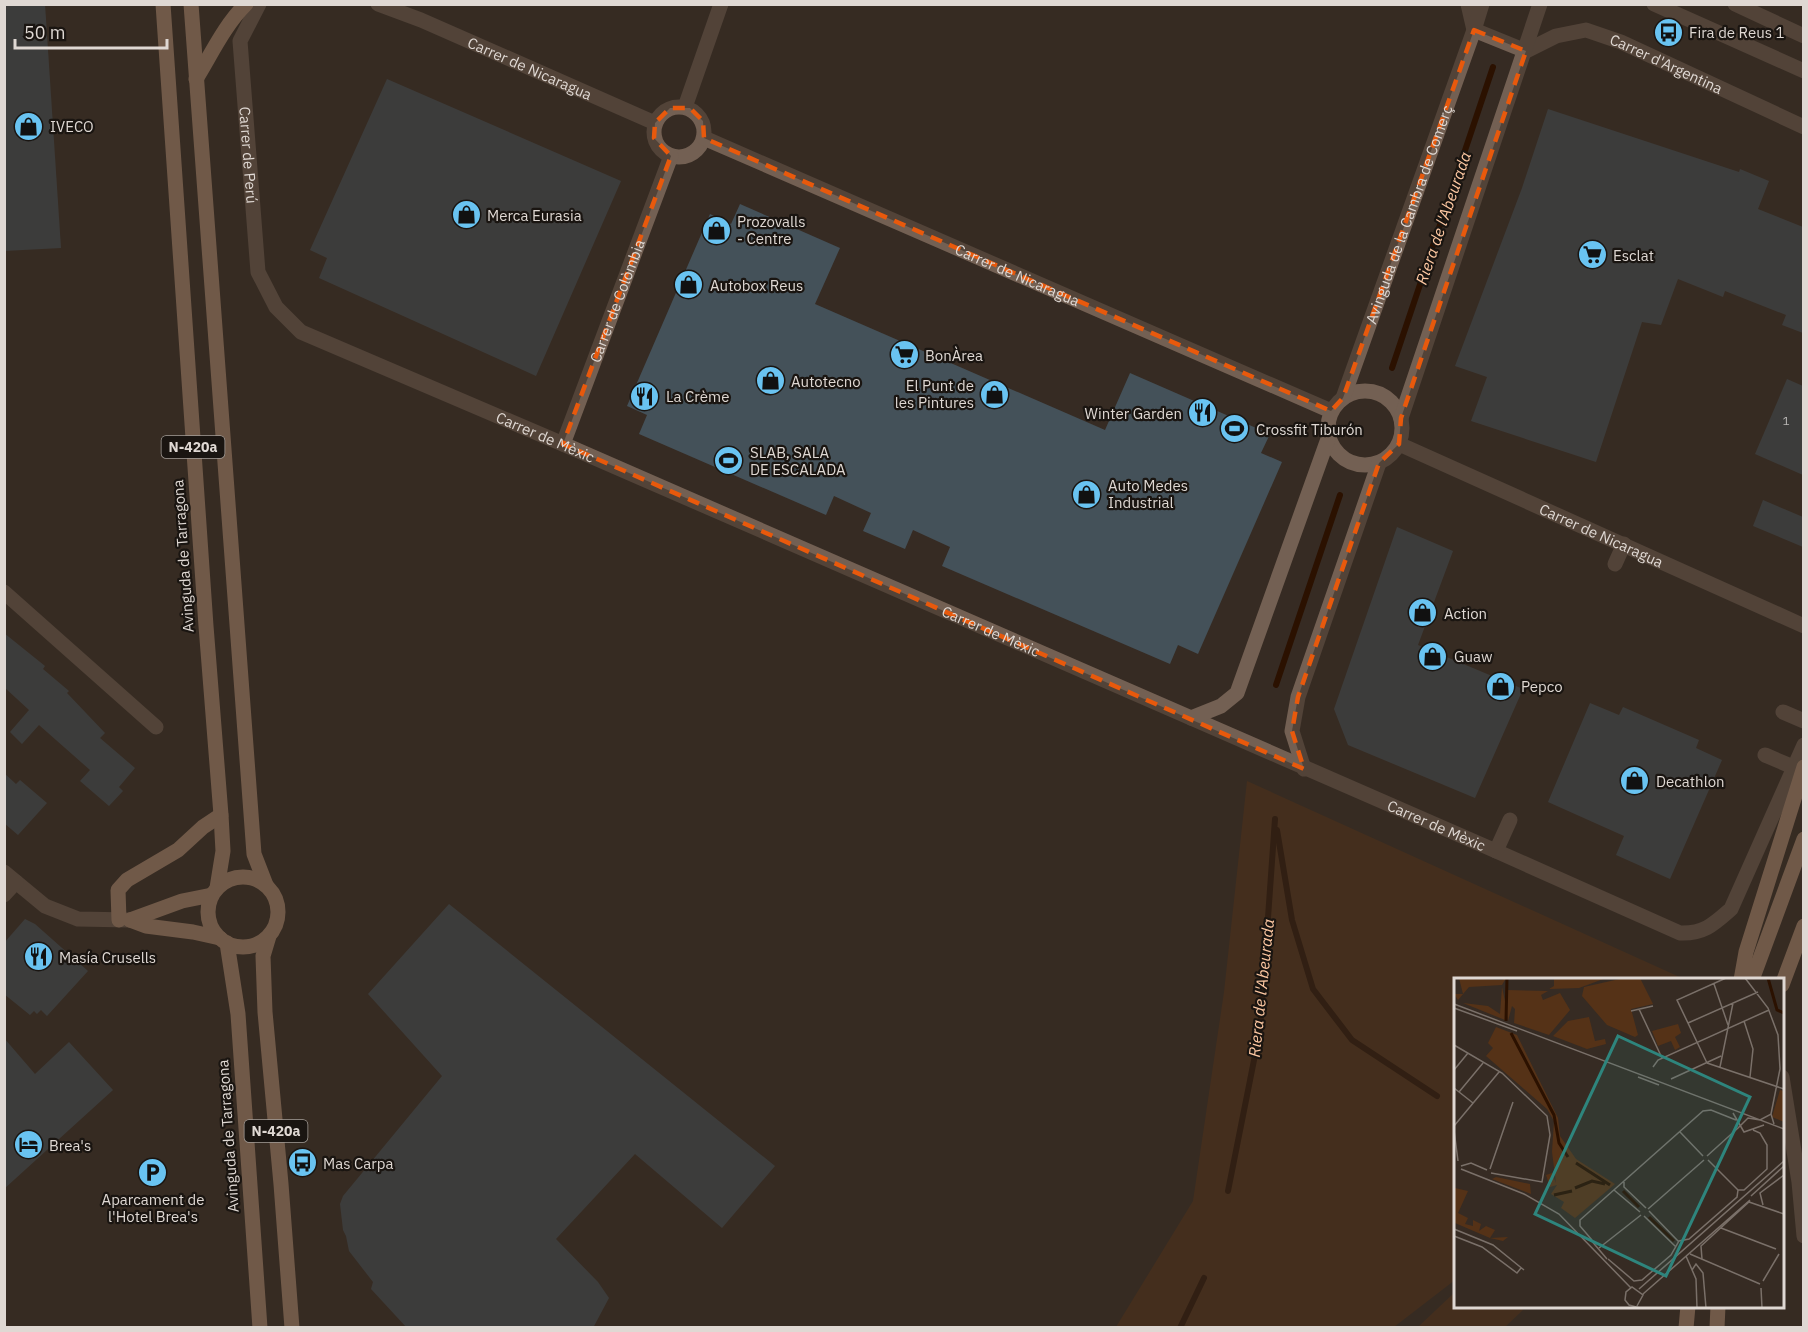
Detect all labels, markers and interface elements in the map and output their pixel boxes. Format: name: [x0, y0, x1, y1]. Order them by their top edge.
scale bar: [15, 12, 166, 50]
bus stop icon: Fira de Reus 1: [1652, 16, 1684, 48]
text: 50 m: [24, 21, 66, 44]
place label: Fira de Reus 1: [1689, 23, 1785, 42]
street label: Carrer d'Argentina: [1608, 29, 1726, 97]
street label: Carrer de Nicaragua: [465, 32, 595, 104]
street label: Avinguda de la Cambra de Comerç: [1361, 102, 1456, 326]
street label: Carrer de Perú: [236, 106, 262, 204]
shop icon: IVECO: [13, 110, 45, 142]
place label: IVECO: [50, 117, 94, 136]
water label: Riera de l'Abeurada: [1411, 149, 1475, 287]
shop icon: Merca Eurasia: [450, 199, 482, 231]
place label: Merca Eurasia: [487, 206, 582, 225]
place label: Prozovalls - Centre: [737, 212, 805, 248]
shop icon: Prozovalls - Centre: [700, 214, 732, 246]
street label: Carrer de Colòmbia: [585, 237, 648, 365]
street label: Carrer de Nicaragua: [952, 239, 1083, 310]
supermarket icon: Esclat: [1576, 239, 1608, 271]
place label: Esclat: [1613, 246, 1654, 265]
shop icon: Autobox Reus: [673, 269, 705, 301]
place label: Autobox Reus: [710, 276, 803, 295]
supermarket icon: BonÀrea: [888, 339, 920, 371]
place label: BonÀrea: [925, 346, 983, 365]
shop icon: Autotecno: [754, 365, 786, 397]
place label: Autotecno: [791, 372, 861, 391]
place label: El Punt de les Pintures: [895, 376, 974, 412]
shop icon: El Punt de les Pintures: [979, 378, 1011, 410]
restaurant icon: La Crème: [629, 380, 661, 412]
place label: La Crème: [666, 387, 729, 406]
restaurant icon: Winter Garden: [1187, 397, 1219, 429]
place label: Winter Garden: [1085, 404, 1182, 423]
street label: Carrer de Mèxic: [493, 407, 598, 466]
sports icon: Crossfit Tiburón: [1219, 413, 1251, 445]
house number: 1: [1782, 413, 1790, 428]
place label: Crossfit Tiburón: [1256, 420, 1363, 439]
road number: N-420a: [162, 436, 224, 458]
place label: SLAB, SALA DE ESCALADA: [750, 443, 846, 479]
sports icon: SLAB, SALA DE ESCALADA: [713, 445, 745, 477]
place label: Auto Medes Industrial: [1108, 476, 1188, 512]
shop icon: Auto Medes Industrial: [1071, 478, 1103, 510]
street label: Avinguda de Tarragona: [168, 479, 198, 633]
street label: Carrer de Nicaragua: [1537, 499, 1666, 571]
shop icon: Action: [1407, 597, 1439, 629]
street label: Carrer de Mèxic: [939, 601, 1044, 661]
place label: Action: [1444, 604, 1487, 623]
shop icon: Guaw: [1417, 640, 1449, 672]
place label: Guaw: [1454, 647, 1493, 666]
shop icon: Pepco: [1484, 670, 1516, 702]
place label: Pepco: [1521, 677, 1563, 696]
shop icon: Decathlon: [1619, 765, 1651, 797]
place label: Decathlon: [1656, 772, 1725, 791]
street label: Carrer de Mèxic: [1385, 795, 1489, 855]
water label: Riera de l'Abeurada: [1244, 918, 1278, 1058]
restaurant icon: Masía Crusells: [22, 941, 54, 973]
place label: Masía Crusells: [59, 948, 156, 967]
inset map: [1454, 978, 1784, 1308]
street label: Avinguda de Tarragona: [213, 1059, 243, 1213]
road number: N-420a: [244, 1120, 308, 1142]
hotel icon: Brea's: [12, 1129, 44, 1161]
place label: Brea's: [49, 1136, 91, 1155]
bus stop icon: Mas Carpa: [286, 1147, 318, 1179]
place label: Mas Carpa: [323, 1154, 394, 1173]
parking icon: Aparcament de l'Hotel Brea's: [137, 1156, 169, 1188]
place label: Aparcament de l'Hotel Brea's: [102, 1190, 204, 1226]

